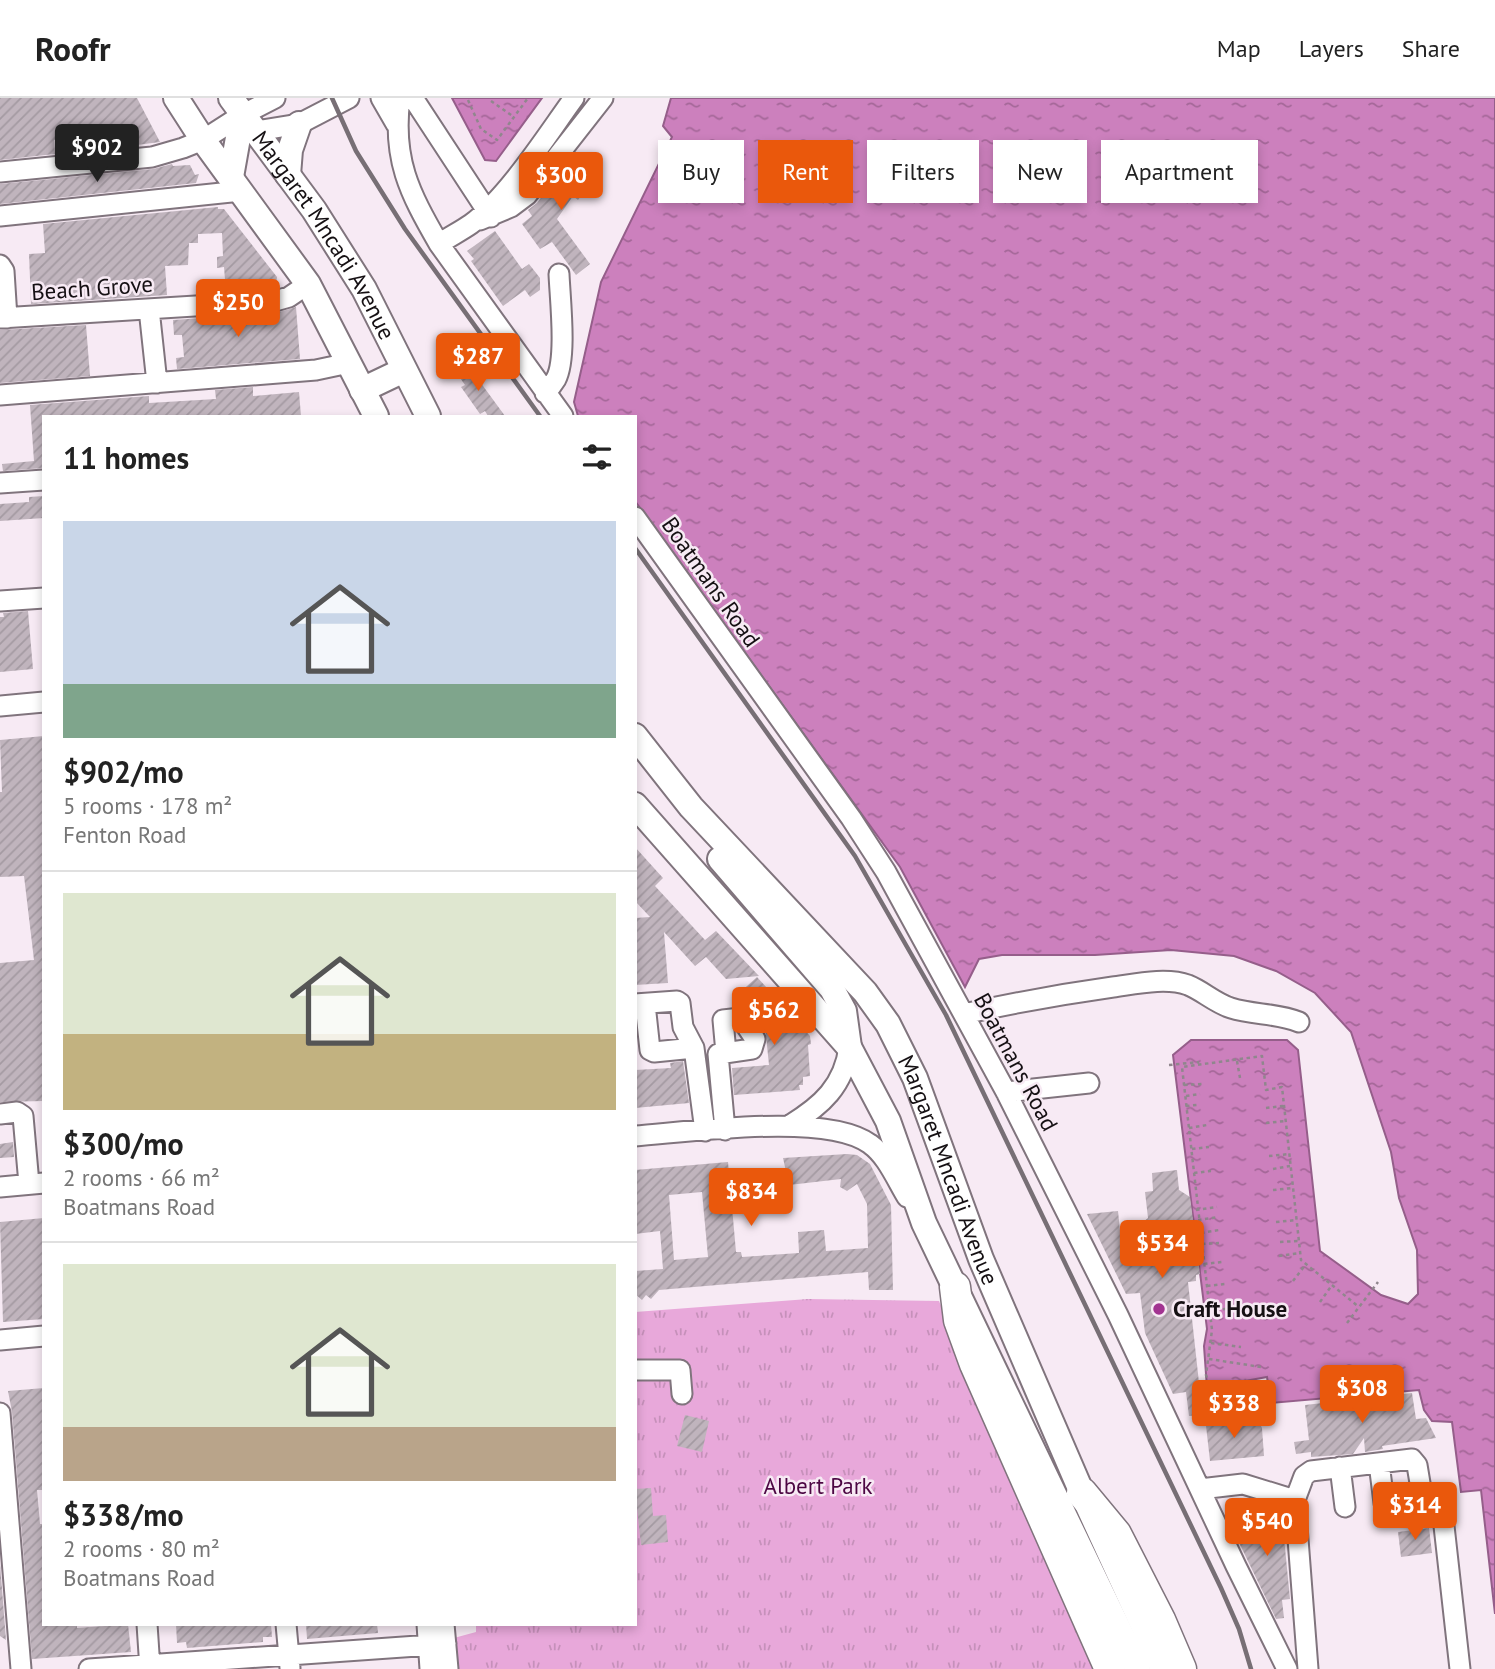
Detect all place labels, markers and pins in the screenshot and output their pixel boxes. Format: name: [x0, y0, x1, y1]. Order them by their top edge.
pin: $902: [56, 125, 138, 184]
pin: $300: [520, 152, 602, 212]
pin: $250: [197, 280, 279, 339]
pin: $287: [437, 334, 519, 393]
pin: $562: [733, 988, 815, 1047]
pin: $834: [710, 1168, 792, 1228]
pin: $534: [1121, 1220, 1203, 1280]
place label: Craft House: [1173, 1294, 1287, 1323]
marker: Craft House: [1151, 1301, 1167, 1317]
pin: $308: [1321, 1366, 1403, 1425]
pin: $338: [1193, 1380, 1275, 1440]
pin: $314: [1374, 1482, 1456, 1542]
pin: $540: [1226, 1498, 1308, 1558]

